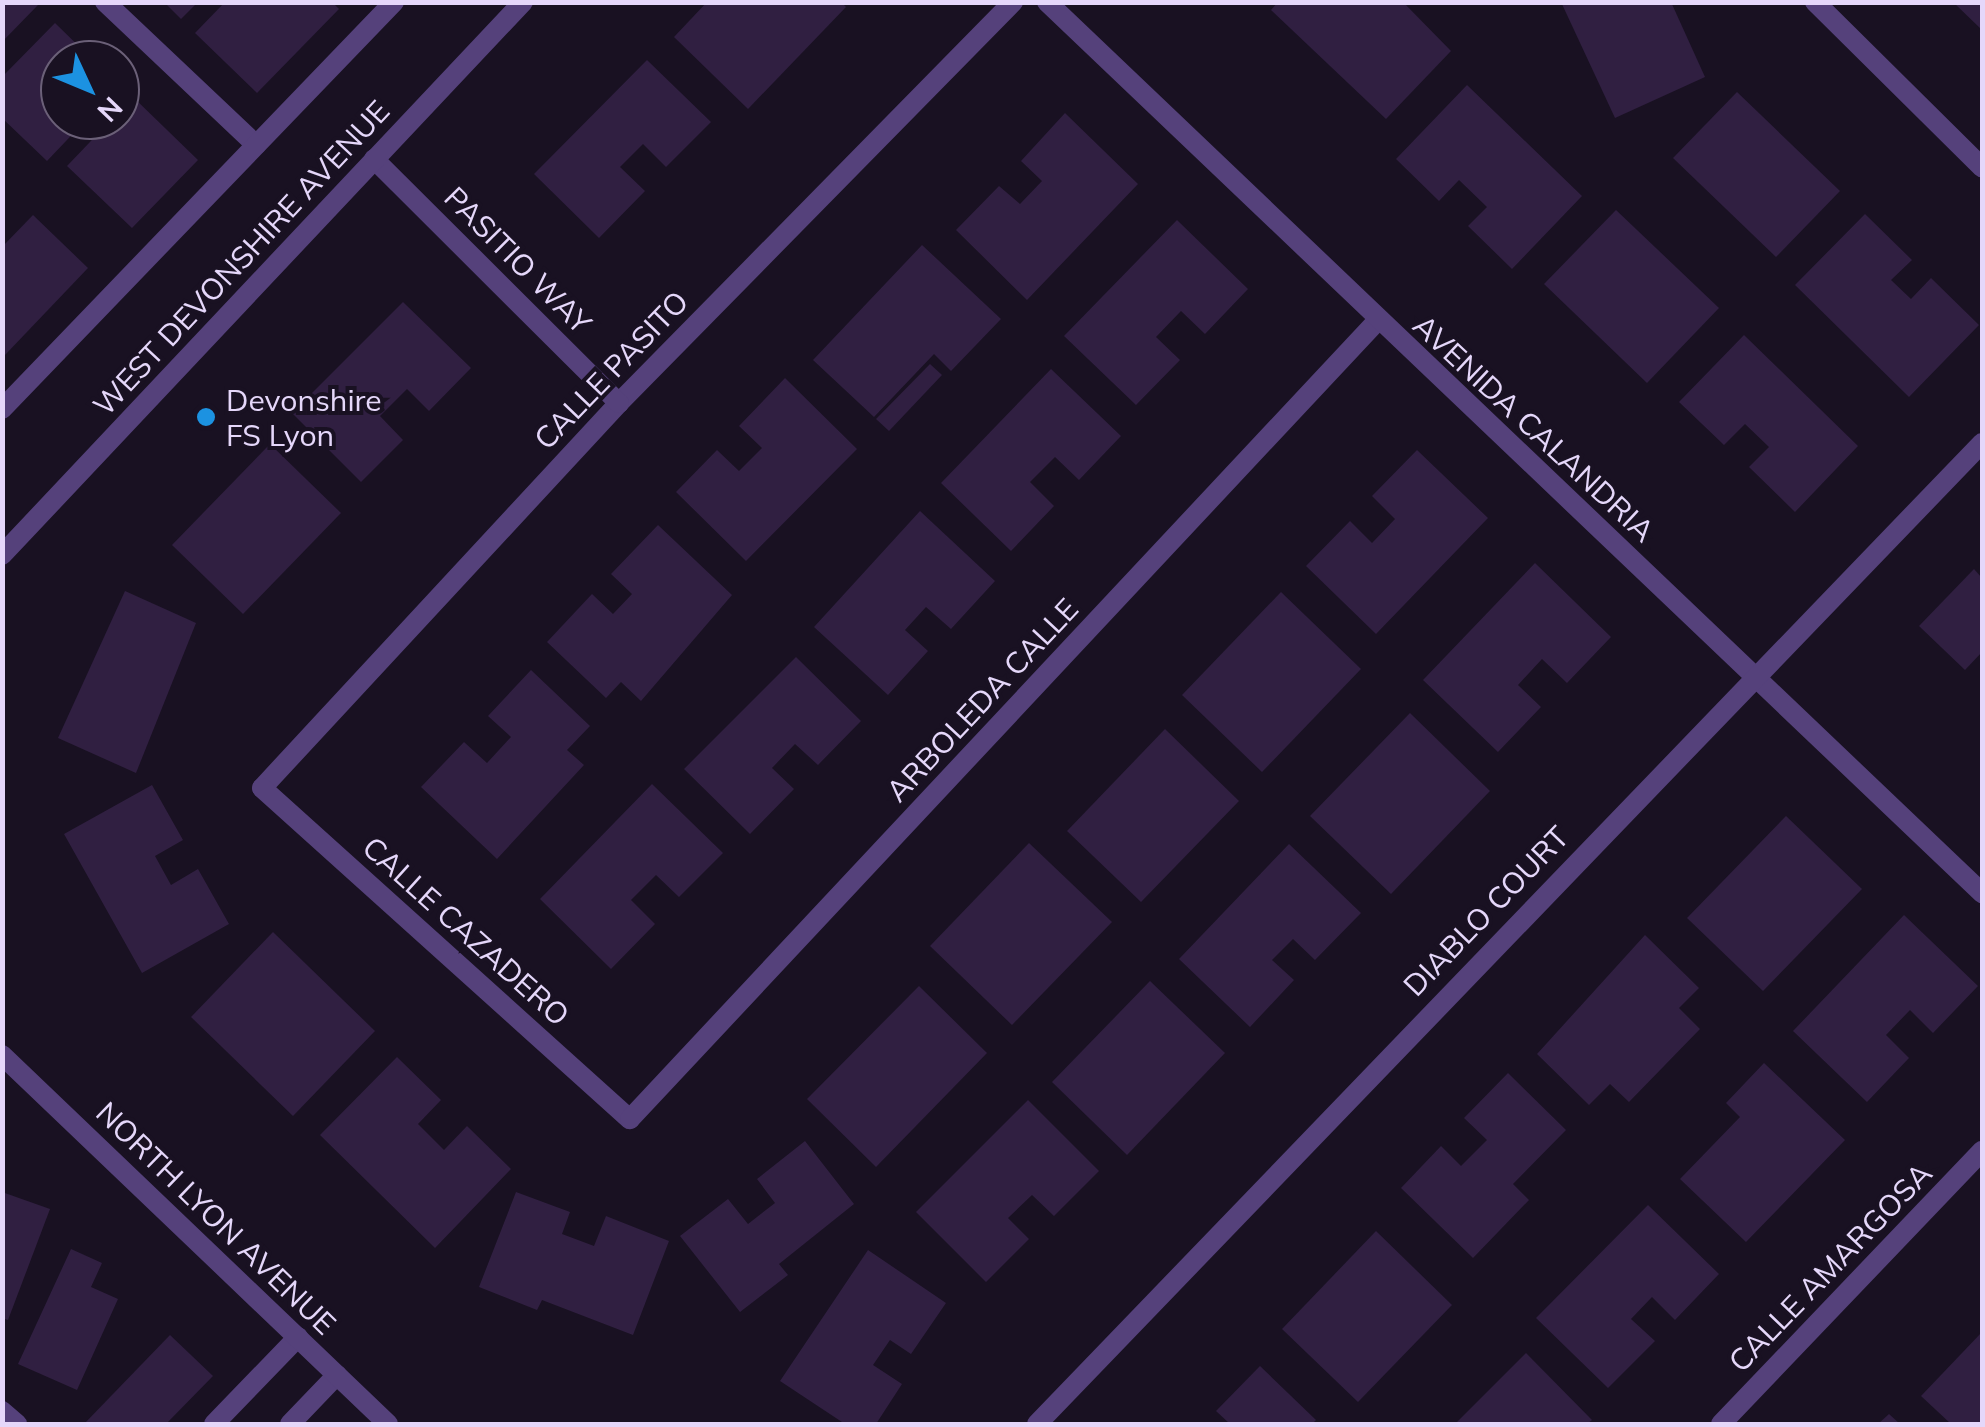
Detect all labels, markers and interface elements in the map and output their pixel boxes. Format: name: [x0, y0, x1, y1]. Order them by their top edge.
north arrow: [40, 40, 140, 140]
street label: WEST DEVONSHIRE AVENUE: [86, 93, 396, 423]
street label: PASITIO WAY: [437, 179, 599, 341]
street label: CALLE PASITO: [527, 283, 695, 457]
street label: AVENIDA CALANDRIA: [1406, 307, 1662, 549]
place label: Devonshire FS Lyon: [226, 382, 382, 452]
marker: Devonshire FS Lyon: [195, 406, 217, 428]
street label: ARBOLEDA CALLE: [879, 591, 1085, 809]
street label: DIABLO COURT: [1396, 819, 1576, 1003]
street label: CALLE CAZADERO: [355, 829, 577, 1033]
street label: NORTH LYON AVENUE: [89, 1094, 343, 1342]
street label: CALLE AMARGOSA: [1721, 1155, 1939, 1379]

